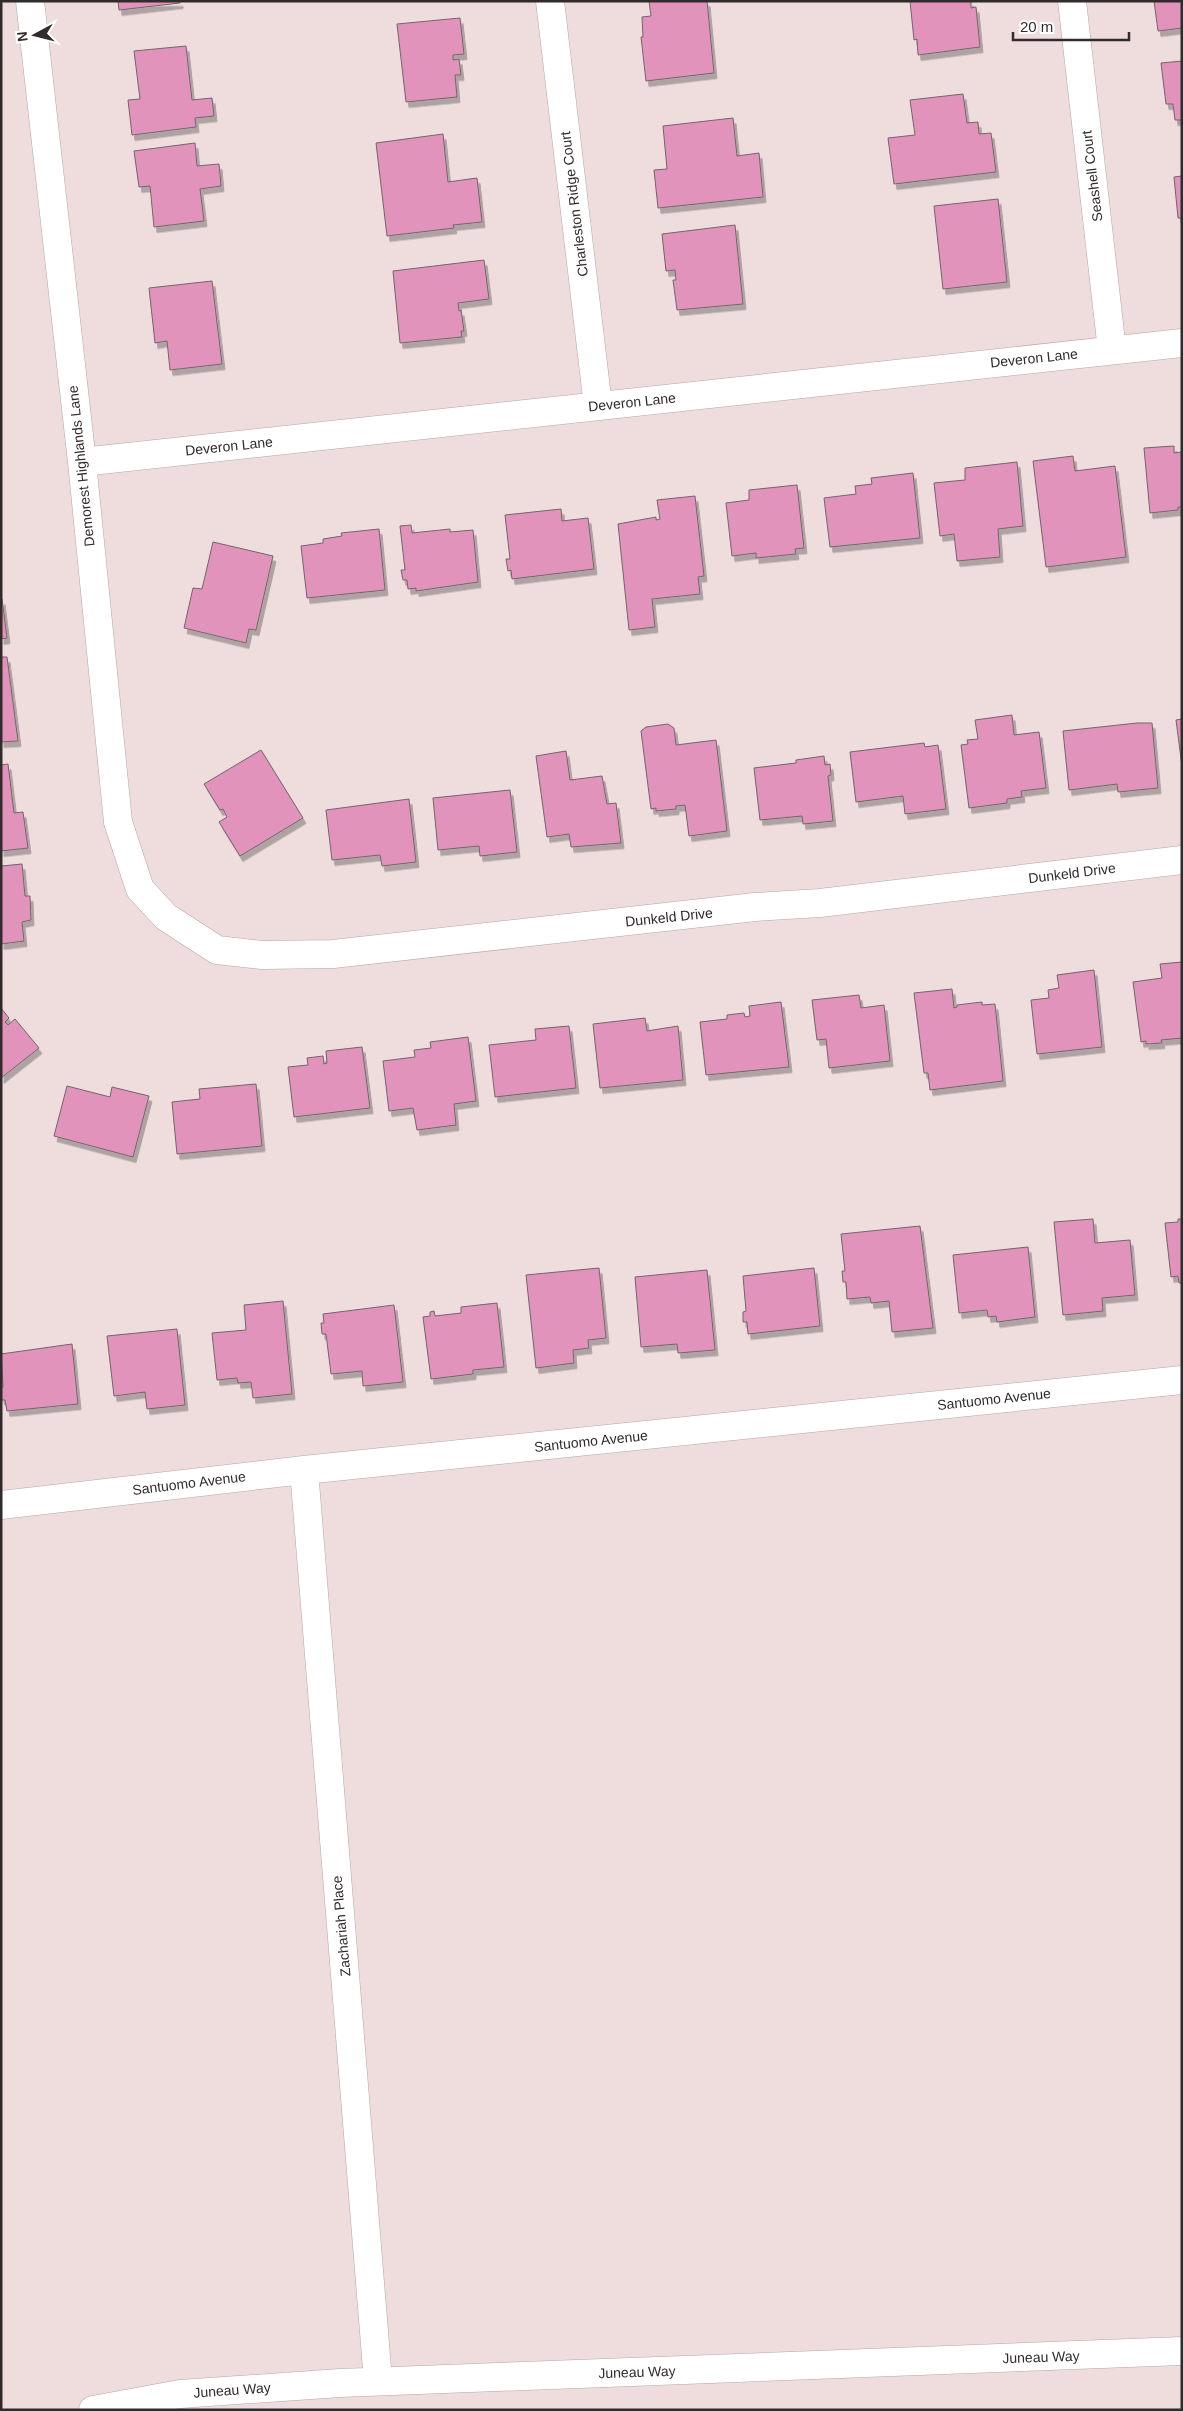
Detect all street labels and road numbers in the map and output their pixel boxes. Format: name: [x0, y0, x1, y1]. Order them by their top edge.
street label: Seashell Court: [1078, 129, 1106, 223]
street label: Charleston Ridge Court: [557, 130, 591, 278]
street label: Deveron Lane: [989, 345, 1079, 371]
street label: Demorest Highlands Lane: [65, 384, 97, 547]
street label: Deveron Lane: [587, 389, 677, 415]
street label: Deveron Lane: [184, 433, 274, 459]
street label: Dunkeld Drive: [1027, 860, 1117, 886]
street label: Dunkeld Drive: [624, 904, 714, 930]
street label: Santuomo Avenue: [936, 1385, 1052, 1413]
street label: Santuomo Avenue: [533, 1427, 649, 1455]
street label: Santuomo Avenue: [131, 1468, 247, 1498]
street label: Zachariah Place: [329, 1875, 353, 1977]
street label: Juneau Way: [1002, 2348, 1080, 2366]
street label: Juneau Way: [598, 2363, 676, 2381]
street label: Juneau Way: [193, 2379, 271, 2401]

